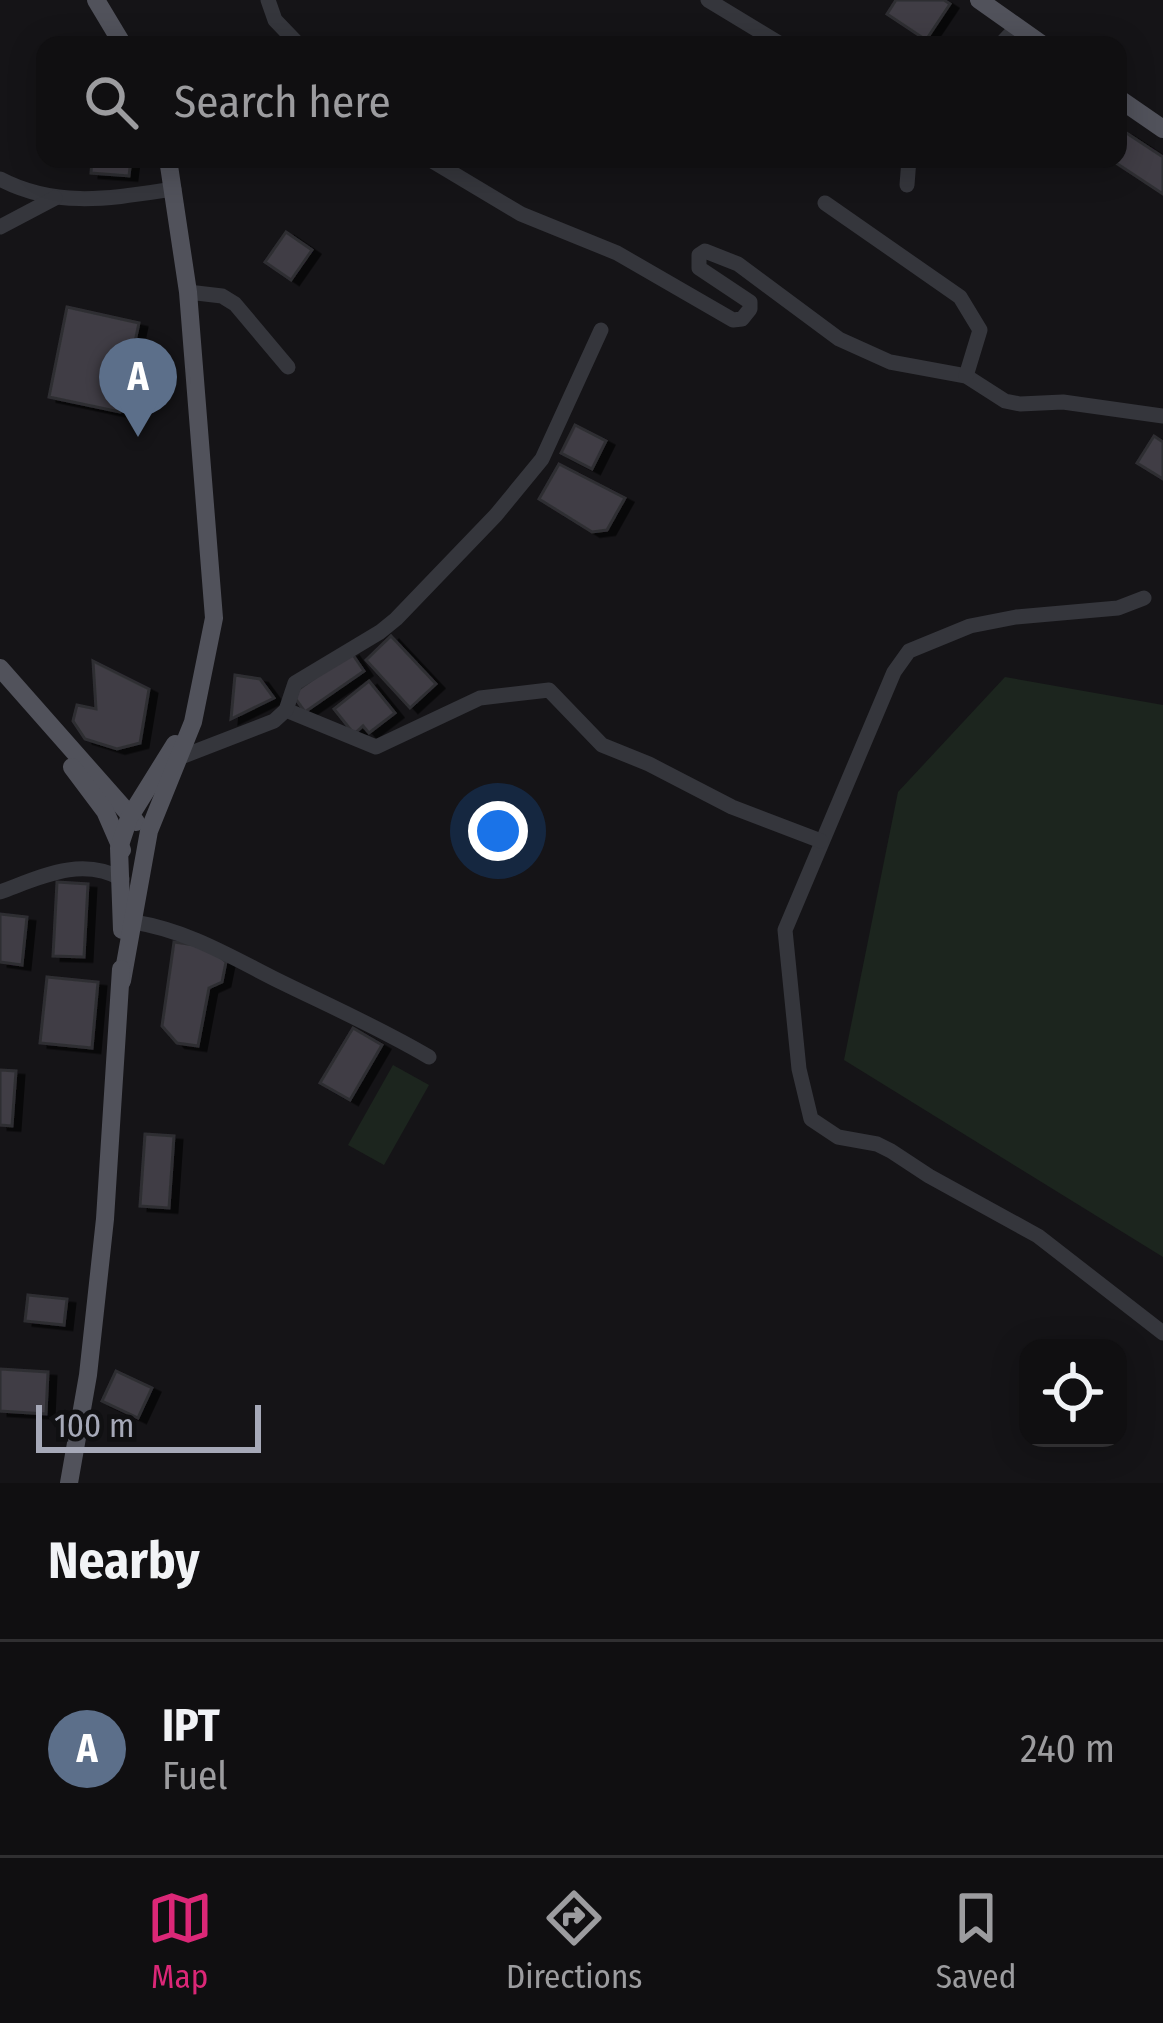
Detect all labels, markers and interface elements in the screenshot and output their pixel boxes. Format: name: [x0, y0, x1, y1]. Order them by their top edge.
search box: [36, 36, 1127, 168]
icon: search: [78, 69, 144, 135]
text: Search here: [174, 75, 391, 129]
pin: A: [99, 338, 177, 437]
your location: [468, 801, 528, 861]
map controls: [1019, 1339, 1127, 1447]
button: locate: [1019, 1339, 1127, 1447]
scale bar: [36, 1399, 261, 1452]
text: 100 m: [54, 1406, 134, 1446]
text: Nearby: [48, 1530, 200, 1592]
text: IPT: [162, 1699, 220, 1753]
text: A: [76, 1726, 98, 1772]
text: 240 m: [1020, 1726, 1115, 1772]
text: Fuel: [162, 1753, 228, 1799]
tab: Map: [147, 1885, 213, 1997]
tab: Directions: [506, 1885, 642, 1997]
tab: Saved: [936, 1885, 1016, 1997]

